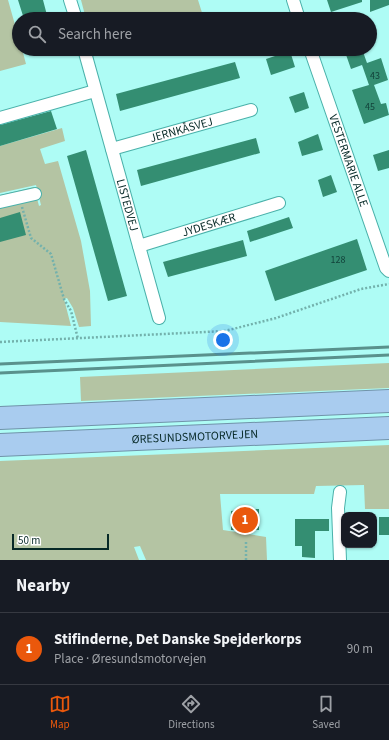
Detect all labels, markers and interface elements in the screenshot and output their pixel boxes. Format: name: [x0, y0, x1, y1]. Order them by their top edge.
search box: [12, 12, 377, 56]
icon: search: [26, 23, 48, 45]
text: Search here: [58, 24, 132, 45]
house number: 43: [370, 69, 380, 83]
house number: 45: [365, 100, 375, 114]
street label: VESTERMARIE ALLE: [325, 112, 373, 209]
street label: JERNKÅSVEJ: [148, 113, 215, 146]
street label: LISTEDVEJ: [112, 177, 143, 233]
street label: JYDESKÆR: [180, 208, 238, 241]
house number: 128: [331, 253, 345, 267]
your location: [213, 330, 233, 350]
street label: ØRESUNDSMOTORVEJEN: [131, 425, 258, 448]
pin: 1: [232, 505, 258, 535]
map controls: [341, 512, 377, 548]
button: layers: [341, 512, 377, 548]
scale bar: [12, 532, 109, 551]
text: 50 m: [18, 533, 40, 548]
text: Nearby: [16, 574, 70, 598]
text: Stifinderne, Det Danske Spejderkorps: [54, 629, 301, 650]
text: 1: [26, 640, 32, 658]
text: 90 m: [347, 640, 373, 658]
text: Place · Øresundsmotorvejen: [54, 650, 206, 668]
tab: Map: [49, 693, 71, 732]
tab: Directions: [168, 693, 215, 732]
tab: Saved: [312, 693, 340, 732]

